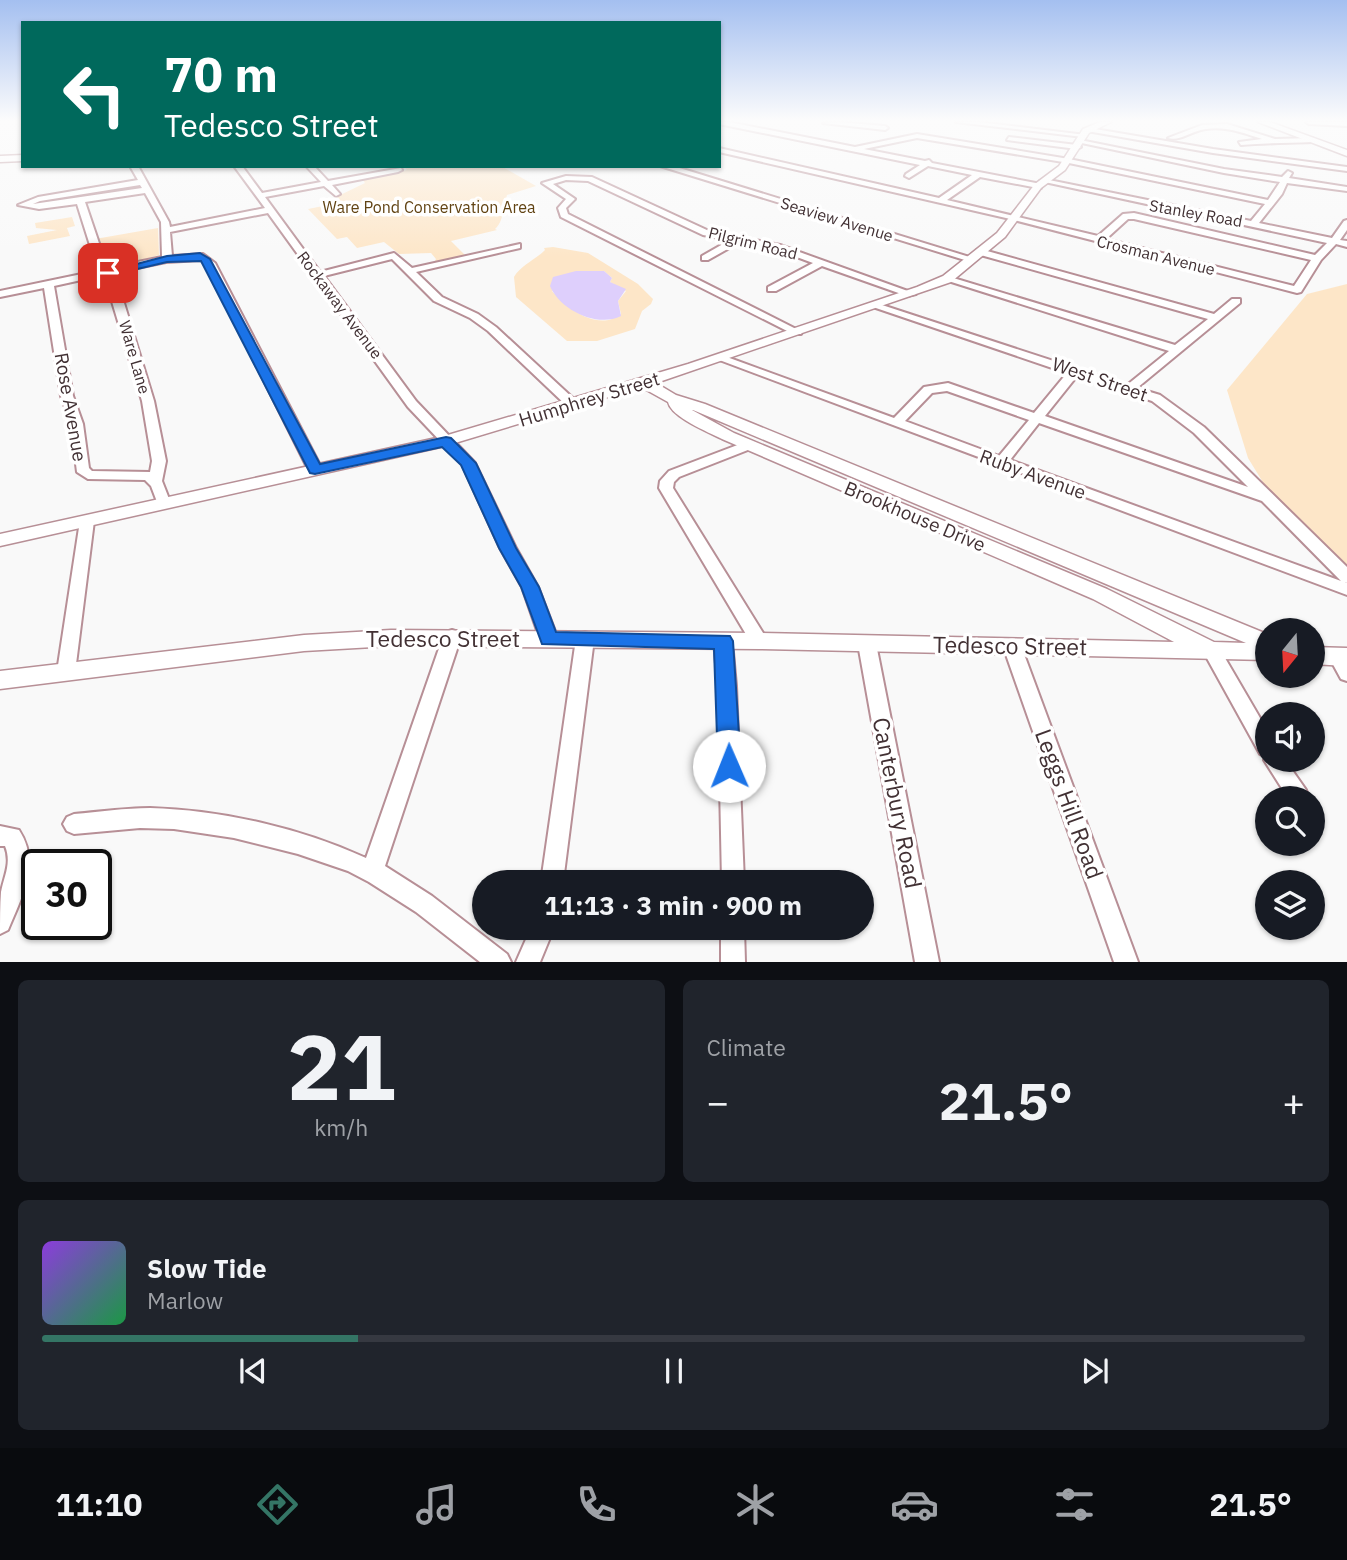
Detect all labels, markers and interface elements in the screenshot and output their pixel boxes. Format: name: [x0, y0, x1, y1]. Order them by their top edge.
text: 70 m: [164, 42, 278, 105]
icon: left: [49, 49, 140, 140]
text: Tedesco Street: [164, 104, 379, 146]
street label: Seaview Avenue: [778, 192, 896, 246]
street label: Stanley Road: [1148, 195, 1244, 231]
park label: Ware Pond Conservation Area: [322, 197, 536, 217]
street label: Pilgrim Road: [706, 222, 800, 264]
street label: Crosman Avenue: [1095, 231, 1217, 279]
pin: [78, 243, 138, 303]
street label: Rockaway Avenue: [293, 247, 387, 363]
icon: arrive: [89, 254, 127, 292]
street label: Ware Lane: [115, 318, 155, 396]
street label: Rose Avenue: [50, 351, 92, 463]
street label: West Street: [1049, 351, 1151, 407]
street label: Humphrey Street: [516, 366, 662, 432]
street label: Ruby Avenue: [977, 444, 1089, 504]
street label: Brookhouse Drive: [841, 475, 989, 557]
north arrow: [1255, 618, 1325, 688]
map controls: [1255, 618, 1325, 940]
street label: Tedesco Street: [366, 623, 520, 653]
street label: Tedesco Street: [933, 629, 1087, 661]
button: sound: [1255, 702, 1325, 772]
street label: Canterbury Road: [867, 715, 929, 891]
street label: Leggs Hill Road: [1029, 724, 1111, 883]
position arrow: [692, 729, 766, 803]
button: search: [1255, 786, 1325, 856]
speed limit sign: 30: [21, 849, 112, 940]
button: layers: [1255, 870, 1325, 940]
text: 11:13 · 3 min · 900 m: [544, 888, 802, 922]
text: 21: [287, 1007, 396, 1125]
text: Climate: [707, 1032, 786, 1062]
text: 21.5°: [939, 1067, 1073, 1134]
text: −: [707, 1077, 729, 1126]
text: +: [1282, 1077, 1305, 1126]
text: km/h: [314, 1112, 368, 1142]
text: Slow Tide: [147, 1251, 267, 1285]
text: Marlow: [147, 1285, 223, 1315]
icon: previous: [234, 1352, 272, 1390]
icon: pause: [655, 1352, 693, 1390]
icon: next: [1076, 1352, 1114, 1390]
icon: directions: [253, 1480, 302, 1529]
icon: music: [412, 1480, 461, 1529]
icon: phone: [572, 1480, 621, 1529]
icon: climate: [731, 1480, 780, 1529]
icon: car: [890, 1480, 939, 1529]
icon: filters: [1050, 1480, 1099, 1529]
text: 11:10: [55, 1483, 143, 1525]
text: 21.5°: [1209, 1483, 1292, 1525]

